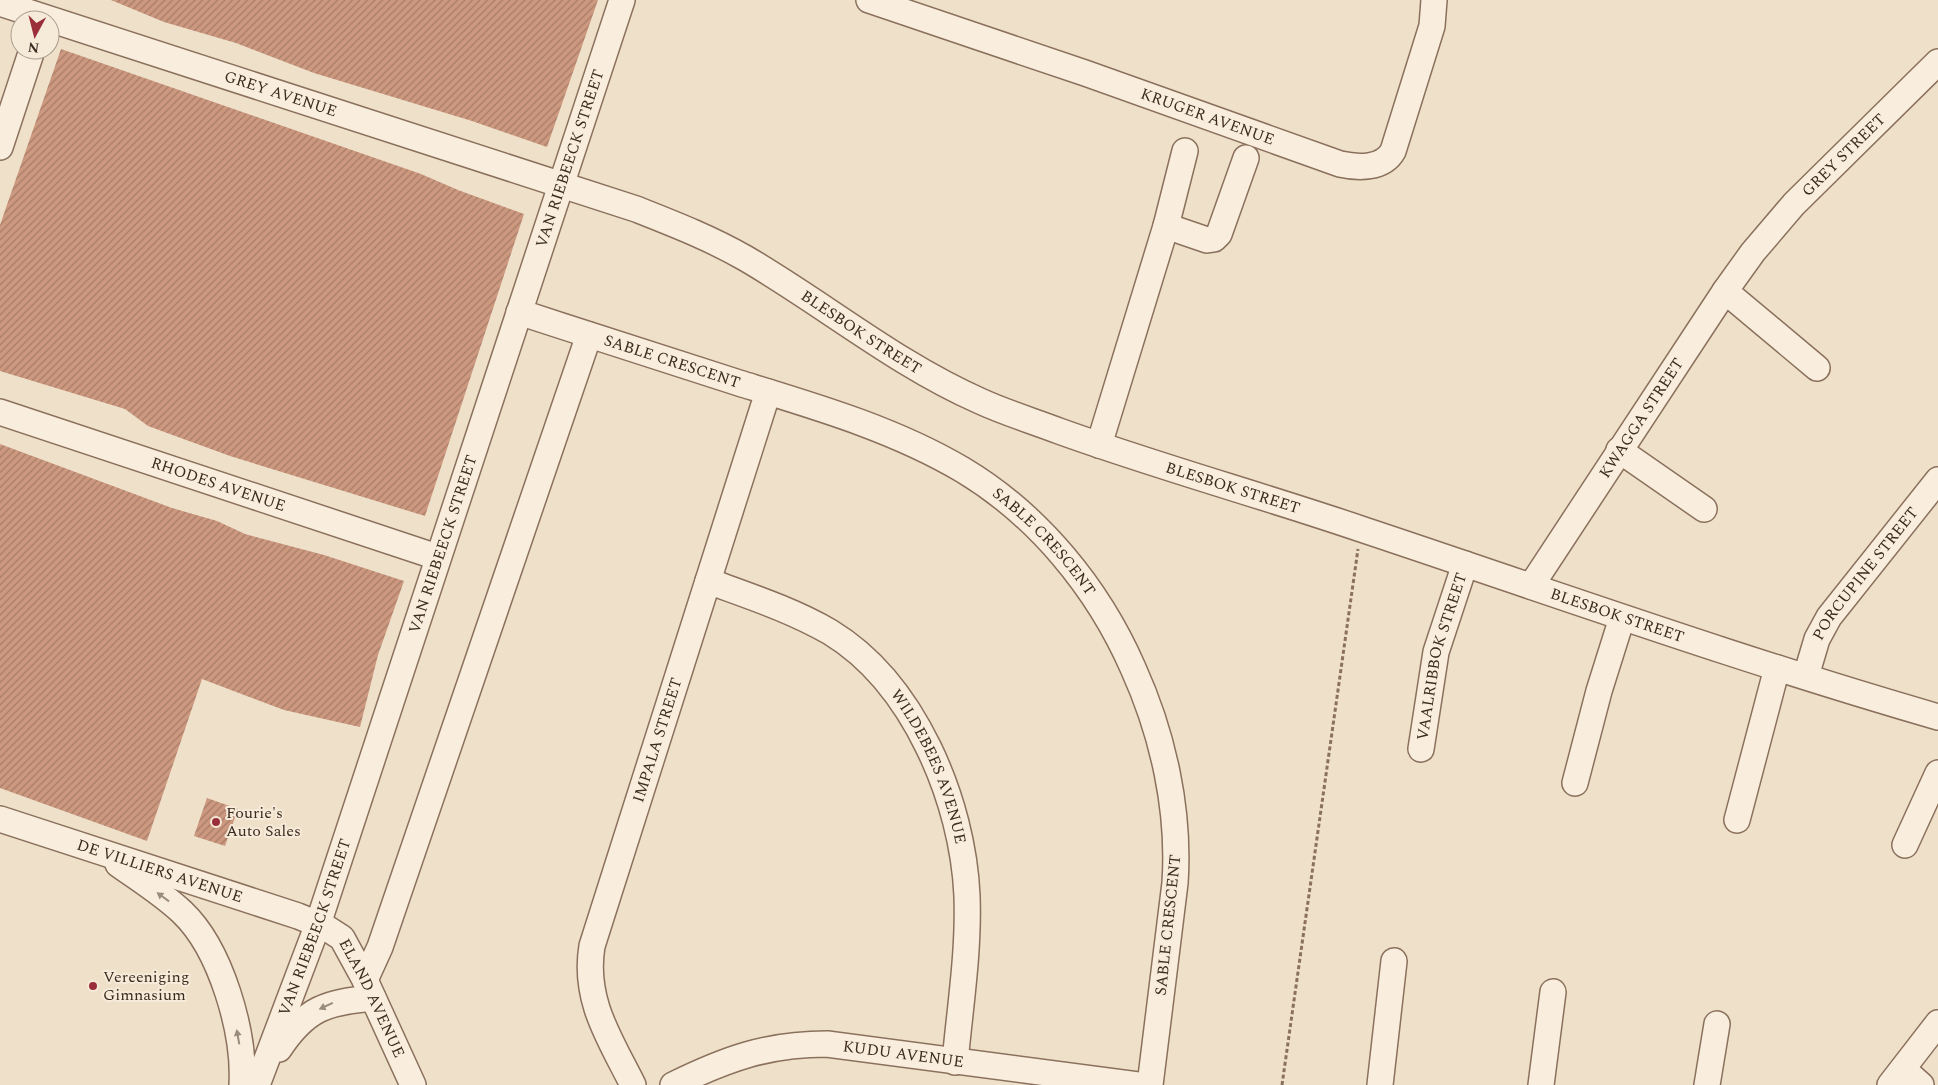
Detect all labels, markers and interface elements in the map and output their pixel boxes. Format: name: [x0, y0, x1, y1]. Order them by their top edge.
north arrow: [10, 10, 60, 60]
text: N: [27, 36, 40, 59]
street label: GREY AVENUE: [221, 64, 340, 123]
street label: VAN RIEBEECK STREET: [529, 66, 610, 251]
street label: KRUGER AVENUE: [1137, 82, 1278, 152]
street label: GREY STREET: [1796, 108, 1892, 202]
street label: BLESBOK STREET: [796, 284, 926, 381]
street label: SABLE CRESCENT: [601, 328, 744, 395]
street label: KWAGGA STREET: [1593, 353, 1690, 483]
street label: RHODES AVENUE: [148, 451, 289, 518]
street label: VAN RIEBEECK STREET: [402, 452, 484, 637]
street label: BLESBOK STREET: [1162, 456, 1303, 520]
street label: SABLE CRESCENT: [987, 482, 1102, 601]
street label: PORCUPINE STREET: [1806, 501, 1924, 645]
street label: VAALRIBBOK STREET: [1411, 569, 1473, 742]
street label: BLESBOK STREET: [1547, 582, 1688, 649]
street label: IMPALA STREET: [626, 674, 689, 806]
street label: WILDEBEES AVENUE: [885, 684, 972, 846]
place label: Fourie's Auto Sales: [226, 801, 301, 843]
marker: Fourie's Auto Sales: [210, 816, 222, 828]
street label: DE VILLIERS AVENUE: [74, 833, 246, 909]
street label: VAN RIEBEECK STREET: [272, 835, 357, 1019]
street label: SABLE CRESCENT: [1149, 853, 1187, 997]
one-way arrow: [156, 892, 170, 902]
street label: ELAND AVENUE: [332, 934, 411, 1062]
place label: Vereeniging Gimnasium: [103, 965, 190, 1007]
marker: Vereeniging Gimnasium: [87, 980, 99, 992]
one-way arrow: [318, 1002, 333, 1011]
one-way arrow: [234, 1028, 242, 1044]
street label: KUDU AVENUE: [841, 1034, 965, 1074]

